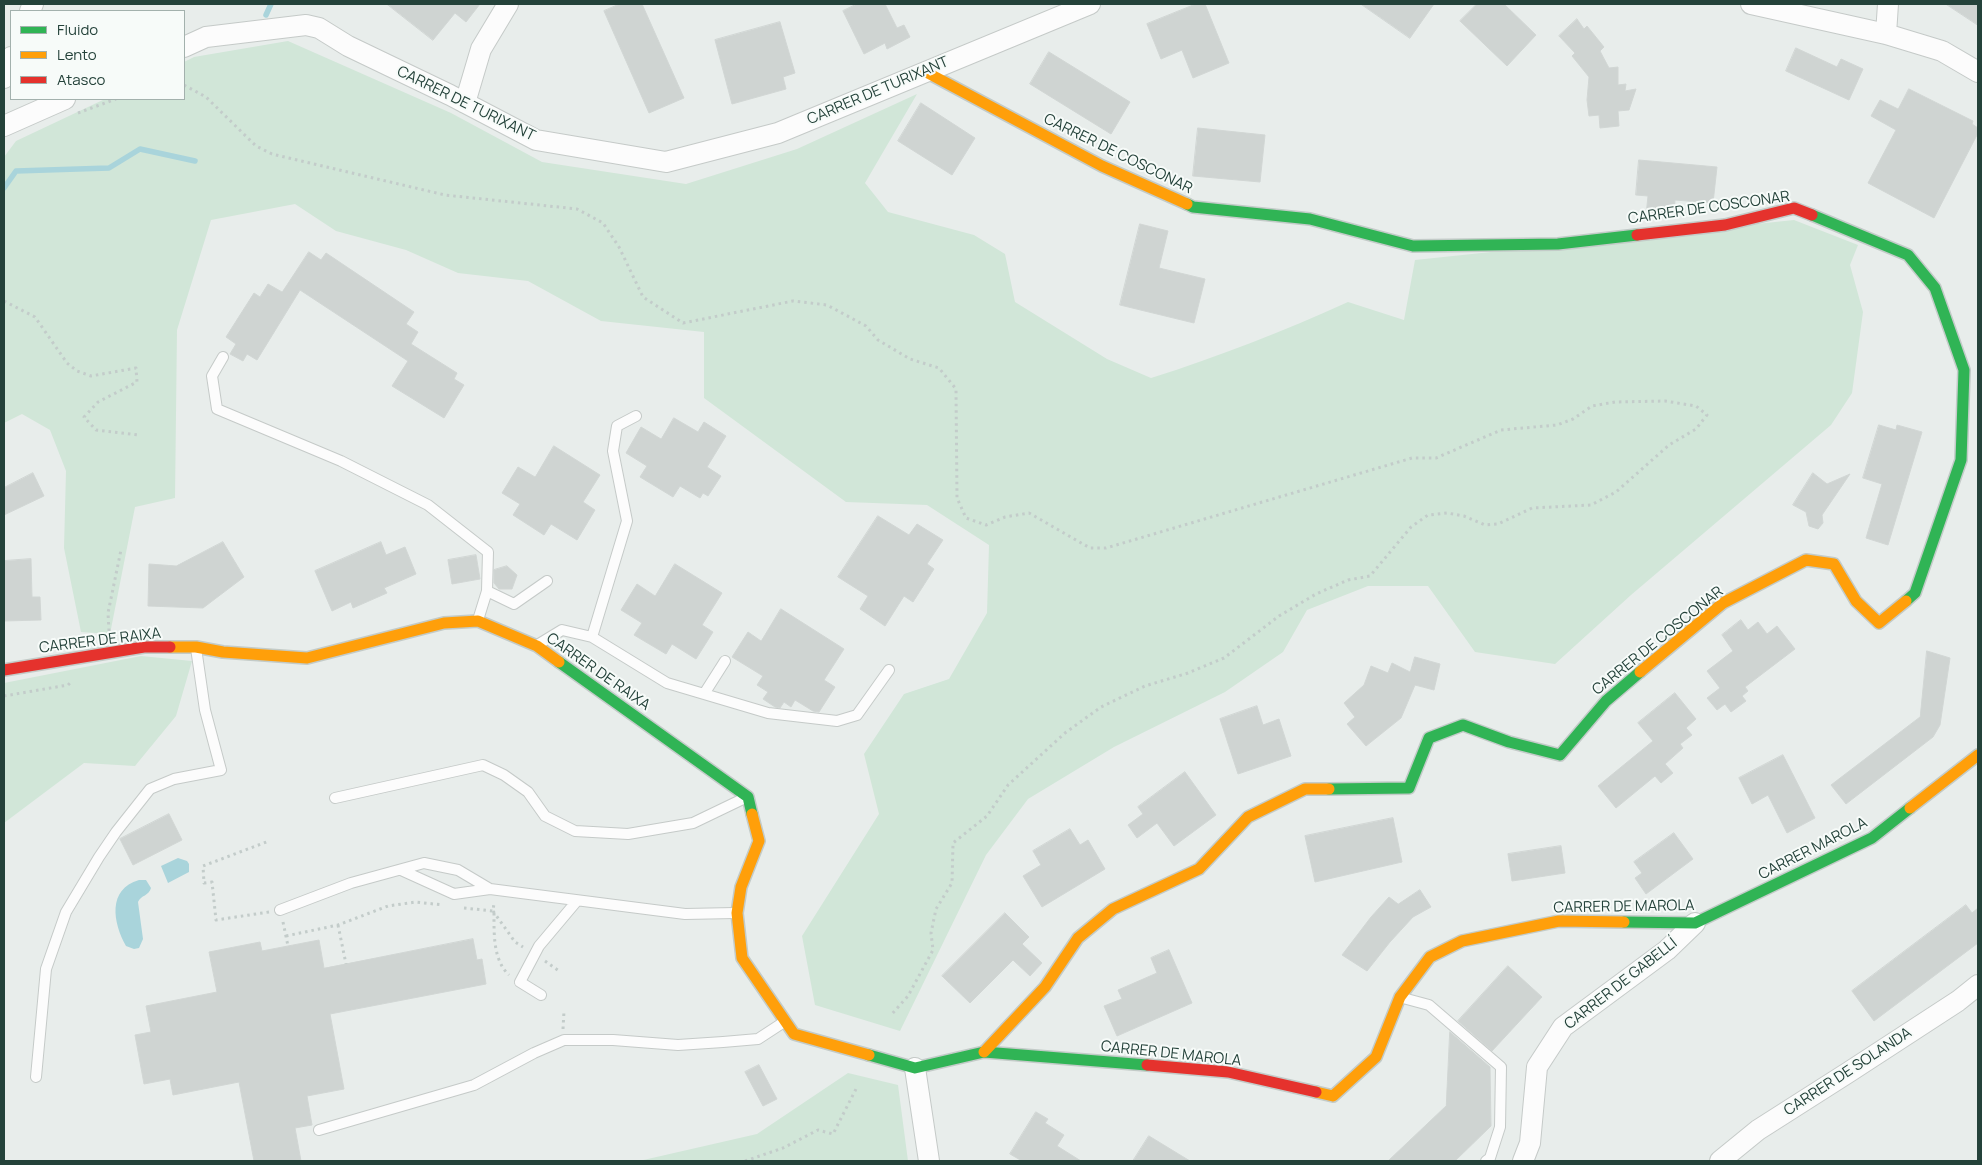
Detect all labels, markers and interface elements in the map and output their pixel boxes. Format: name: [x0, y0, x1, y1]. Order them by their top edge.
legend: [10, 10, 185, 100]
text: Fluido: [57, 19, 98, 40]
text: Lento: [57, 44, 97, 65]
street label: CARRER DE TURIXANT: [805, 53, 951, 129]
street label: CARRER DE TURIXANT: [394, 63, 538, 145]
text: Atasco: [57, 69, 105, 90]
street label: CARRER DE COSCONAR: [1041, 110, 1195, 198]
street label: CARRER DE COSCONAR: [1627, 188, 1791, 228]
street label: CARRER DE COSCONAR: [1589, 583, 1727, 699]
street label: CARRER DE RAIXA: [38, 625, 162, 657]
street label: CARRER DE RAIXA: [543, 629, 653, 715]
street label: CARRER MAROLA: [1756, 814, 1870, 884]
street label: CARRER DE MAROLA: [1553, 897, 1695, 917]
street label: CARRER DE GABELLÍ: [1561, 934, 1681, 1034]
street label: CARRER DE SOLANDA: [1781, 1024, 1915, 1120]
street label: CARRER DE MAROLA: [1100, 1038, 1242, 1070]

